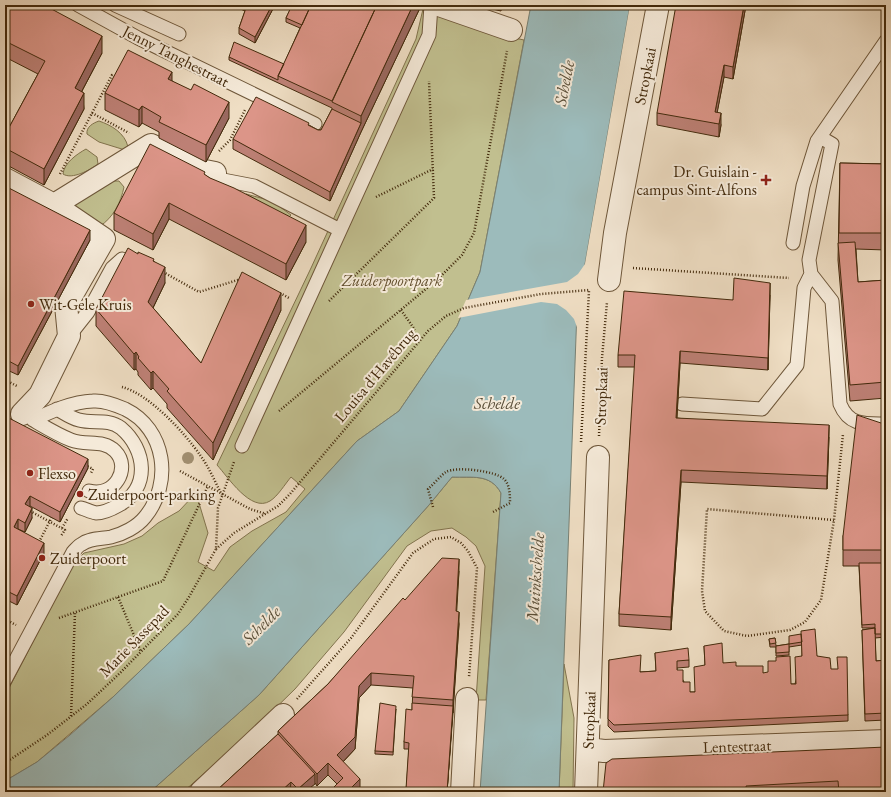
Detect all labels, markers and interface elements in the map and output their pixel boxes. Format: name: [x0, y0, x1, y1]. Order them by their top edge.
street label: Jenny Tanghestraat: [117, 19, 233, 92]
street label: Stropkaai: [629, 45, 661, 106]
water label: Schelde: [549, 58, 579, 109]
place label: Dr. Guislain - campus Sint-Alfons: [636, 161, 757, 200]
marker: Dr. Guislain - campus Sint-Alfons: [760, 174, 772, 186]
park label: Zuiderpoortpark: [341, 270, 443, 291]
place label: Wit-Gele Kruis: [39, 294, 132, 315]
marker: Wit-Gele Kruis: [26, 299, 36, 309]
street label: Louisa d'Havébrug: [330, 323, 421, 426]
street label: Stropkaai: [589, 367, 613, 425]
water label: Schelde: [473, 392, 520, 414]
place label: Flexso: [38, 463, 76, 484]
marker: Flexso: [25, 468, 35, 478]
place label: Zuiderpoort-parking: [88, 484, 216, 505]
marker: Zuiderpoort-parking: [75, 489, 85, 499]
water label: Muinkschelde: [521, 531, 549, 623]
place label: Zuiderpoort: [50, 548, 126, 569]
marker: Zuiderpoort: [37, 553, 47, 563]
street label: Marie Sassepad: [94, 600, 174, 681]
water label: Schelde: [236, 601, 285, 650]
street label: Stropkaai: [577, 691, 601, 749]
street label: Lentestraat: [702, 734, 772, 758]

